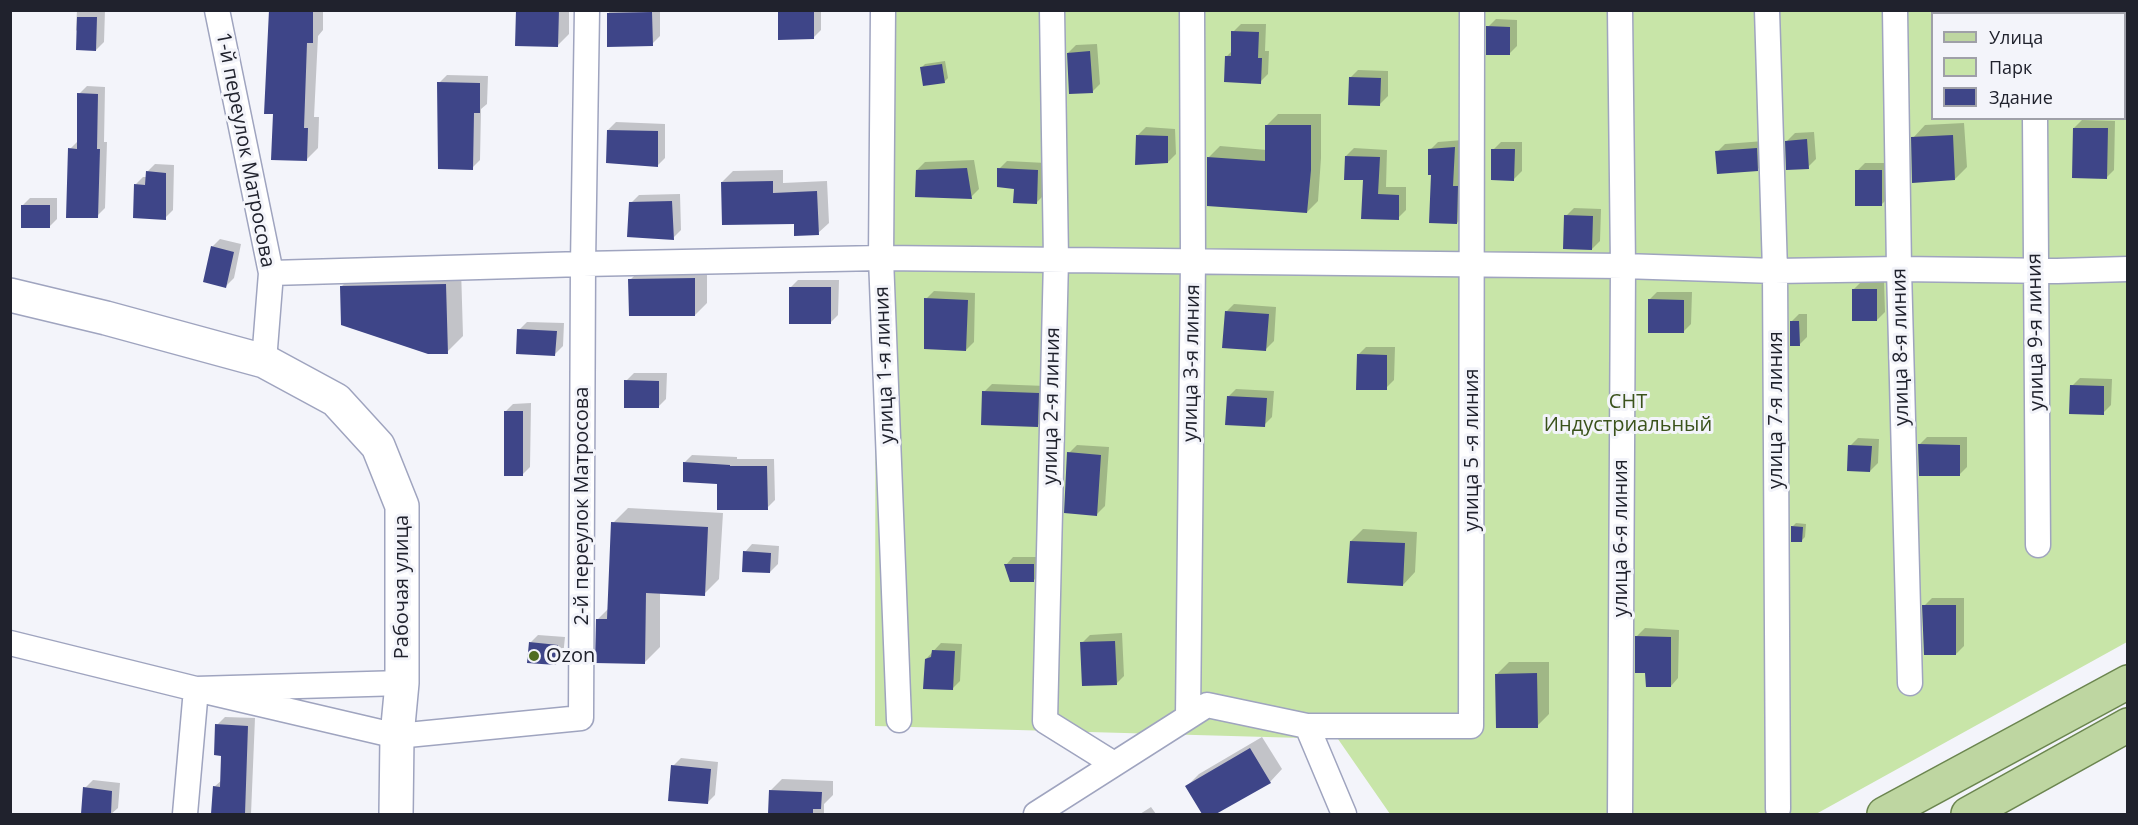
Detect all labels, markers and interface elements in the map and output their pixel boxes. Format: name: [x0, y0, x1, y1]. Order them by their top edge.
legend: [1931, 12, 2126, 120]
text: Улица: [1989, 25, 2043, 49]
street label: 1-й переулок Матросова: [210, 30, 280, 270]
text: Парк: [1989, 55, 2032, 79]
text: Здание: [1989, 85, 2053, 109]
street label: улица 9-я линия: [2023, 253, 2049, 411]
street label: улица 8-я линия: [1888, 268, 1914, 426]
street label: улица 3-я линия: [1179, 284, 1205, 442]
street label: улица 1-я линия: [870, 286, 900, 444]
street label: улица 2-я линия: [1039, 327, 1065, 485]
street label: улица 7-я линия: [1764, 331, 1788, 489]
street label: улица 5 -я линия: [1460, 369, 1484, 531]
street label: 2-й переулок Матросова: [570, 387, 594, 625]
park label: СНТ Индустриальный: [1544, 390, 1712, 437]
street label: улица 6-я линия: [1609, 459, 1633, 617]
street label: Рабочая улица: [390, 515, 414, 659]
place label: Ozon: [546, 644, 595, 668]
marker: Ozon: [527, 649, 541, 663]

